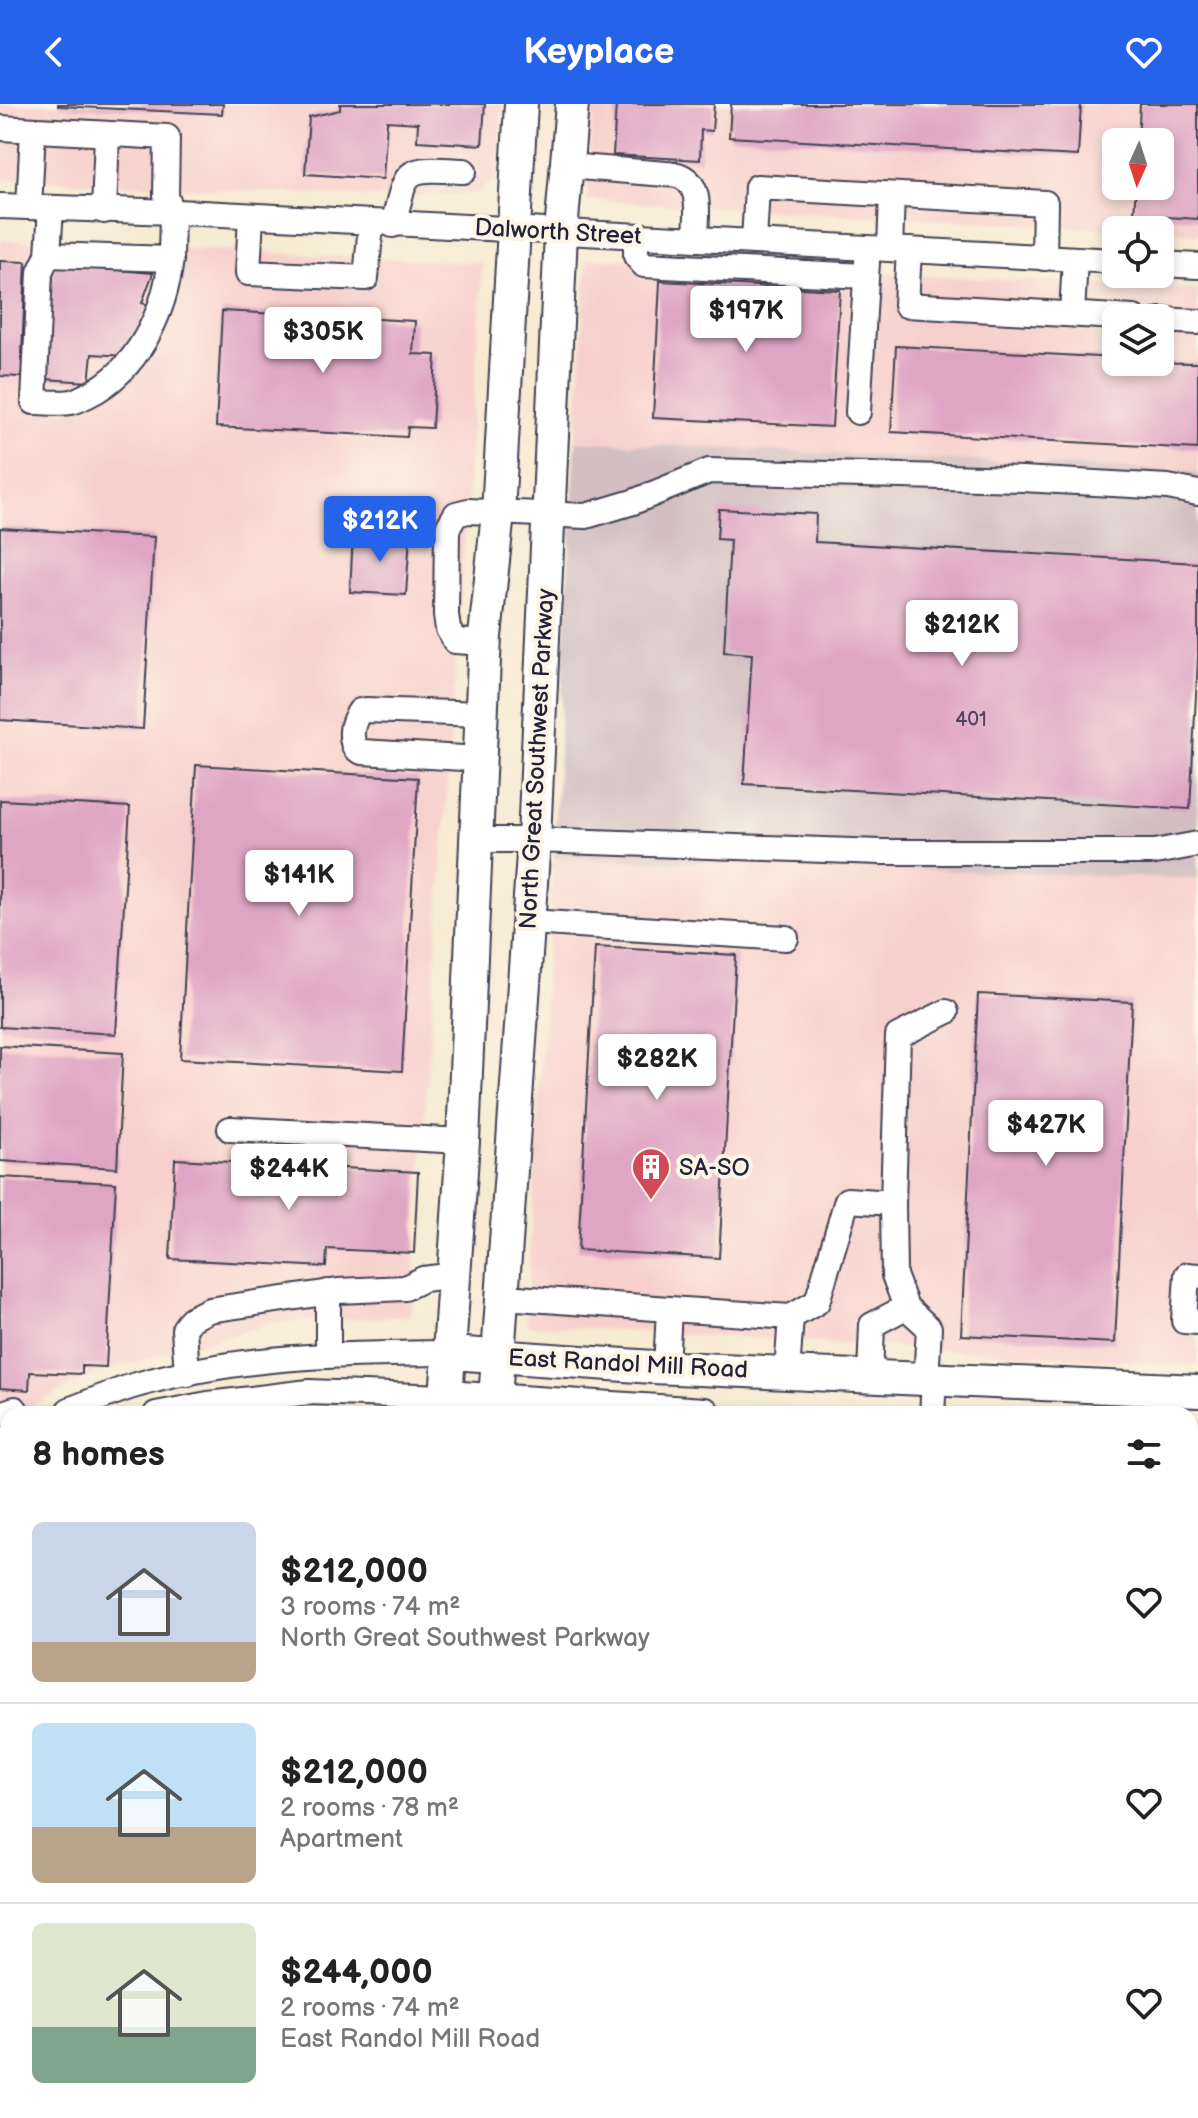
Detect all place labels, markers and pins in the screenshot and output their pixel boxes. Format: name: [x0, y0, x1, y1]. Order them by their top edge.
pin: $197K: [690, 286, 802, 354]
pin: $305K: [267, 307, 379, 375]
pin: $212K: [324, 496, 436, 564]
pin: $212K: [906, 600, 1018, 668]
pin: $141K: [243, 850, 355, 918]
pin: $282K: [601, 1034, 713, 1102]
pin: $427K: [990, 1100, 1102, 1168]
pin: $244K: [233, 1144, 345, 1212]
building icon: SA-SO: [630, 1146, 672, 1201]
place label: SA-SO: [679, 1153, 750, 1182]

